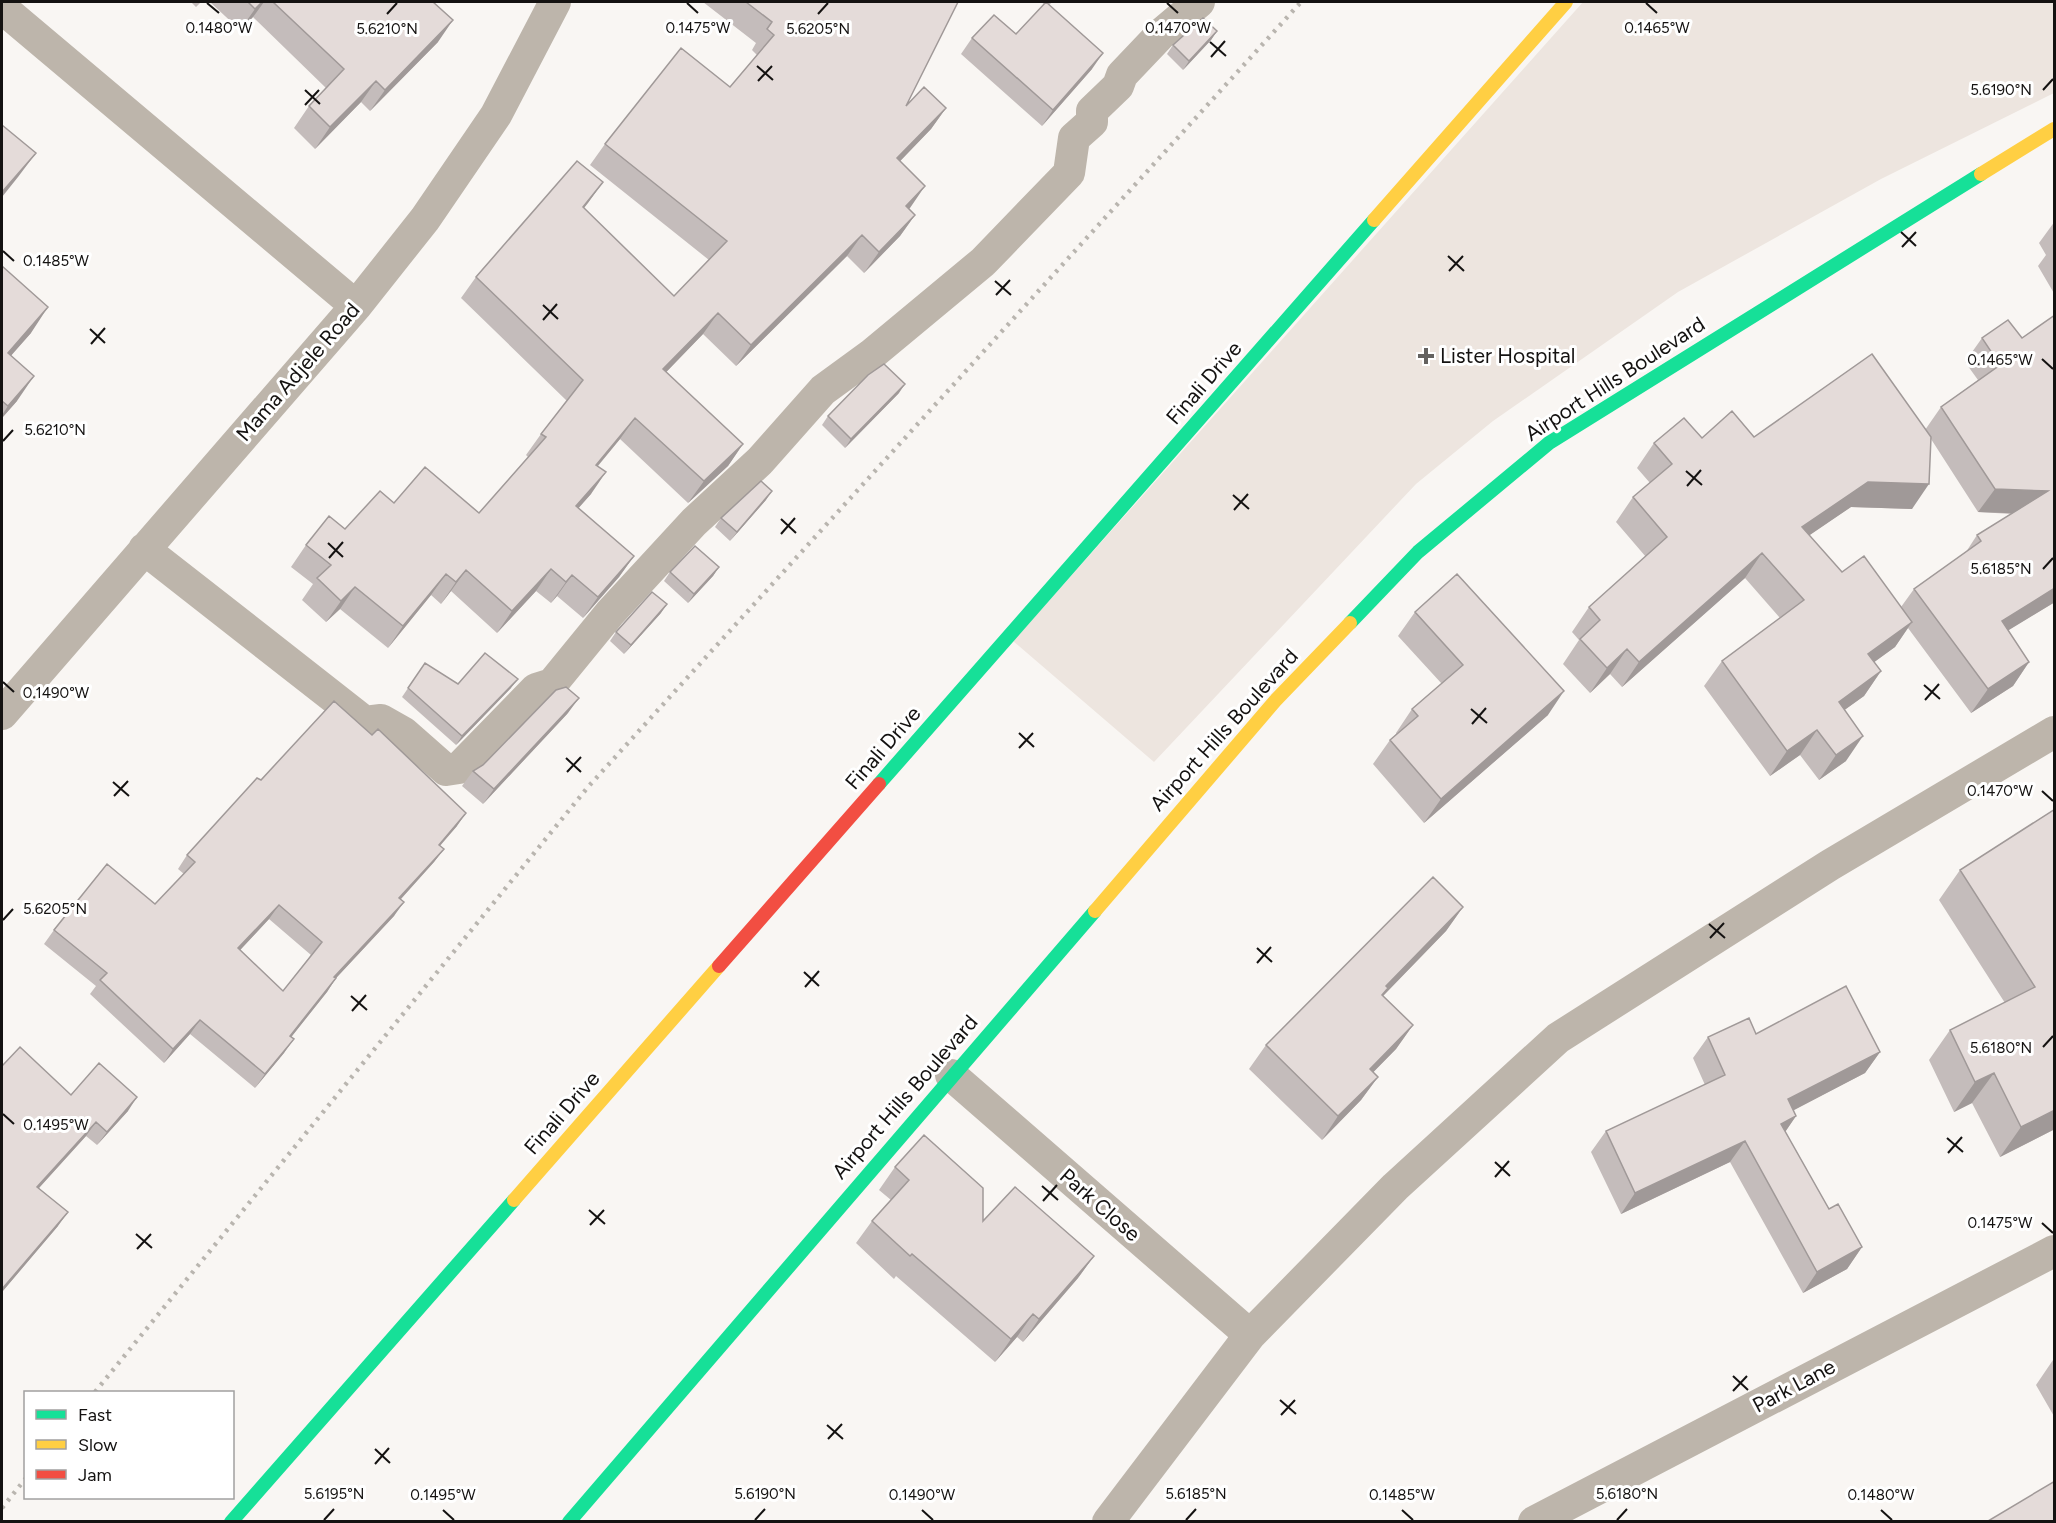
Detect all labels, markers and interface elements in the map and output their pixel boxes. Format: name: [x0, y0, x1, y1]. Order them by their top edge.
text: 0.1480°W: [185, 19, 253, 37]
text: 0.1475°W: [666, 19, 731, 37]
text: 0.1470°W: [1145, 19, 1212, 37]
text: 0.1465°W: [1624, 19, 1690, 37]
text: 5.6210°N: [356, 20, 418, 38]
text: 5.6205°N: [786, 20, 850, 38]
text: 5.6190°N: [1970, 81, 2032, 99]
text: 0.1485°W: [23, 252, 90, 270]
street label: Mama Adjele Road: [231, 297, 365, 446]
street label: Airport Hills Boulevard: [1520, 311, 1709, 446]
street label: Finali Drive: [1161, 336, 1247, 429]
place label: Lister Hospital: [1440, 343, 1575, 368]
marker: Lister Hospital: [1417, 347, 1435, 365]
text: 0.1465°W: [1967, 351, 2033, 369]
text: 5.6210°N: [24, 421, 86, 439]
text: 5.6185°N: [1970, 560, 2032, 578]
street label: Airport Hills Boulevard: [1144, 644, 1303, 816]
text: 0.1490°W: [23, 684, 90, 702]
street label: Finali Drive: [840, 701, 926, 794]
text: 0.1470°W: [1967, 782, 2034, 800]
text: 5.6205°N: [23, 900, 87, 918]
street label: Airport Hills Boulevard: [827, 1010, 983, 1184]
text: 5.6180°N: [1970, 1039, 2032, 1057]
street label: Finali Drive: [519, 1066, 605, 1159]
text: 0.1495°W: [23, 1116, 89, 1134]
street label: Park Close: [1055, 1163, 1146, 1246]
text: 0.1475°W: [1968, 1214, 2033, 1232]
street label: Park Lane: [1748, 1353, 1839, 1418]
legend: [24, 1391, 234, 1499]
text: Fast: [78, 1404, 112, 1426]
text: Slow: [78, 1434, 117, 1456]
text: Jam: [78, 1464, 112, 1486]
text: 5.6195°N: [304, 1485, 364, 1503]
text: 5.6190°N: [734, 1485, 796, 1503]
text: 5.6185°N: [1165, 1485, 1227, 1503]
text: 5.6180°N: [1596, 1485, 1658, 1503]
text: 0.1495°W: [410, 1486, 476, 1504]
text: 0.1490°W: [889, 1486, 956, 1504]
text: 0.1485°W: [1369, 1486, 1436, 1504]
text: 0.1480°W: [1847, 1486, 1915, 1504]

